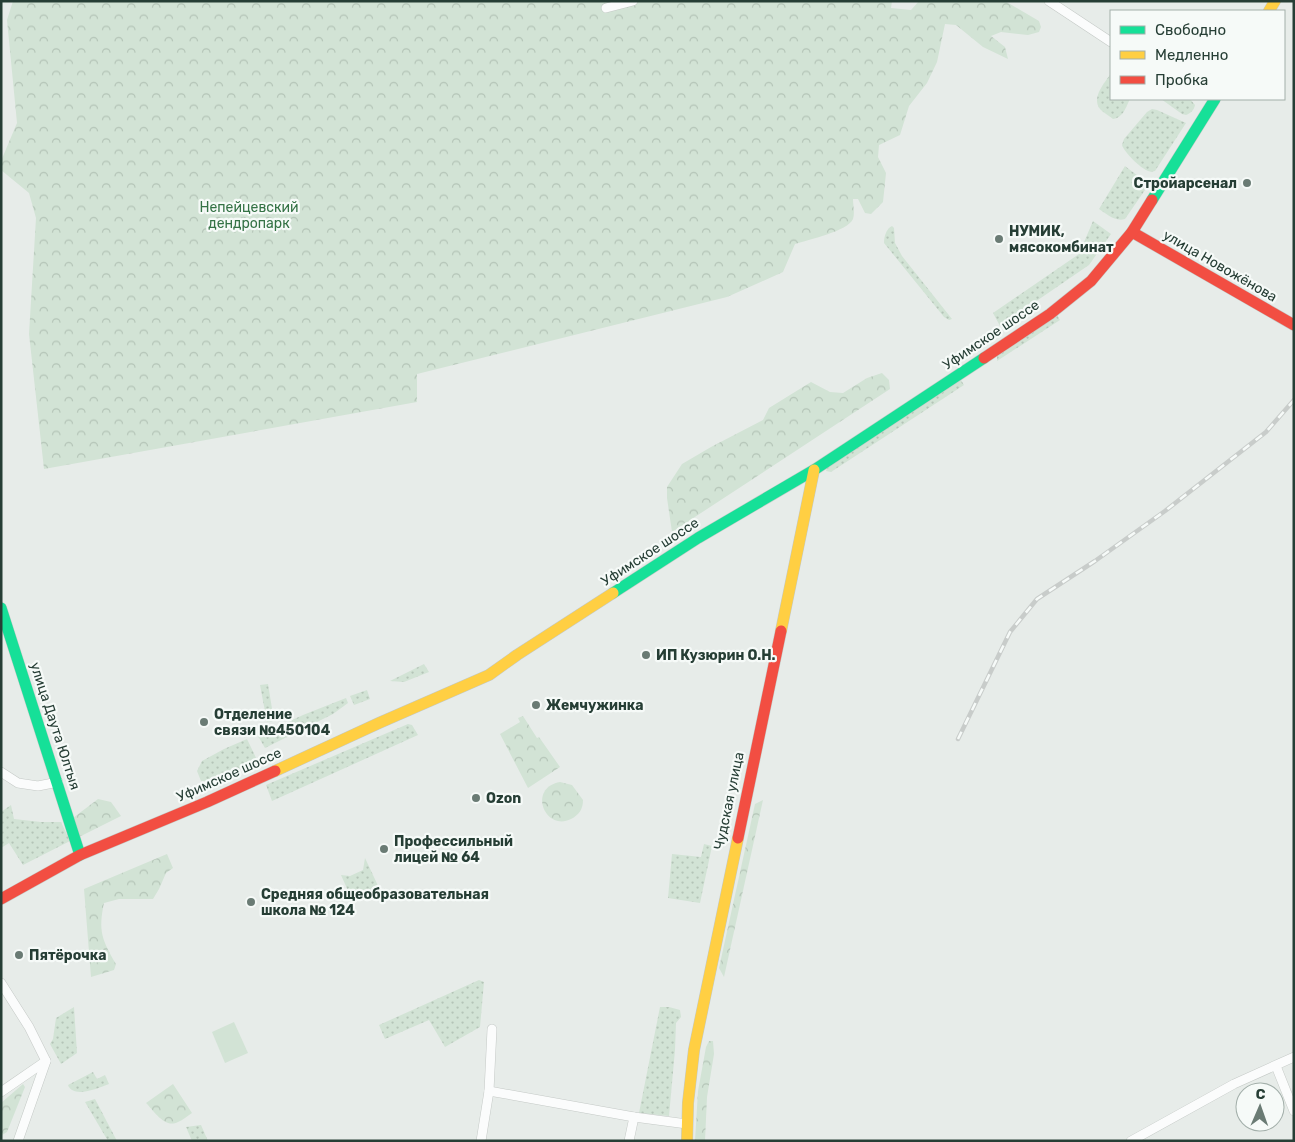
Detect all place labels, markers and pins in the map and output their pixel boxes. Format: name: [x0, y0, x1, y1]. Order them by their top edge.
place label: Стройарсенал: [1134, 175, 1237, 192]
marker: Стройарсенал: [1241, 177, 1253, 189]
place label: НУМИК, мясокомбинат: [1009, 223, 1114, 256]
marker: НУМИК, мясокомбинат: [993, 233, 1005, 245]
place label: ИП Кузюрин О.Н.: [656, 647, 776, 664]
marker: ИП Кузюрин О.Н.: [640, 649, 652, 661]
place label: Жемчужинка: [546, 697, 644, 714]
marker: Жемчужинка: [530, 699, 542, 711]
place label: Отделение связи №450104: [214, 706, 331, 739]
marker: Отделение связи №450104: [198, 716, 210, 728]
place label: Ozon: [486, 790, 521, 807]
marker: Ozon: [470, 792, 482, 804]
place label: Профессильный лицей № 64: [394, 833, 513, 866]
marker: Профессильный лицей № 64: [378, 843, 390, 855]
place label: Средняя общеобразовательная школа № 124: [261, 886, 489, 919]
marker: Средняя общеобразовательная школа № 124: [245, 896, 257, 908]
place label: Пятёрочка: [29, 947, 106, 964]
marker: Пятёрочка: [13, 949, 25, 961]

